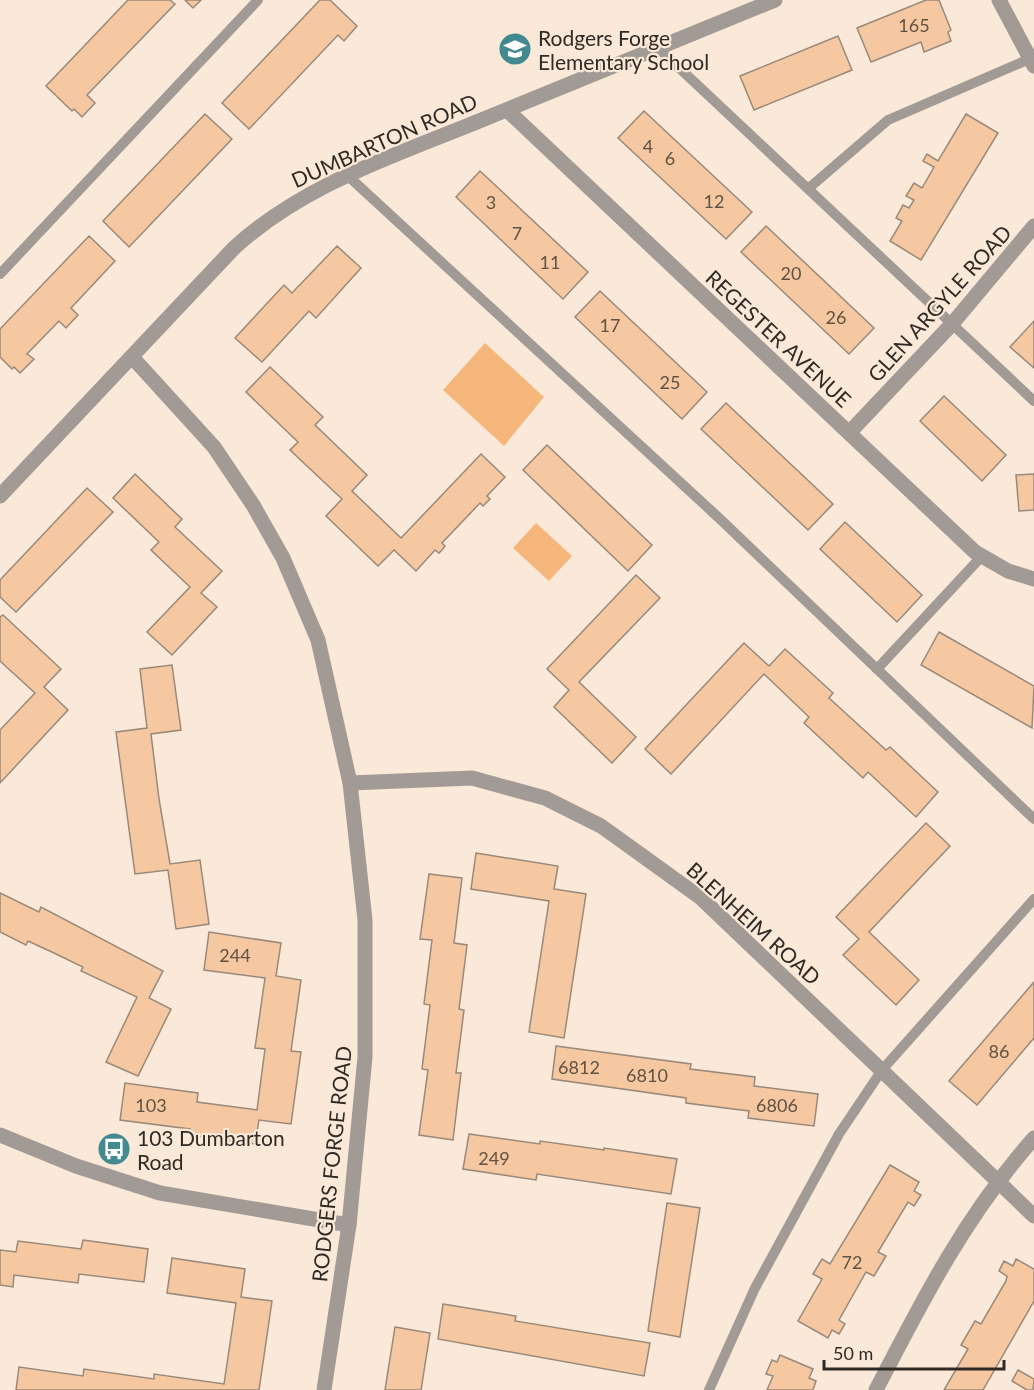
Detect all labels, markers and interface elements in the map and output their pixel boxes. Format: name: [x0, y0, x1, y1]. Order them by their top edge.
house number: 165: [898, 14, 930, 36]
place label: Rodgers Forge Elementary School: [538, 25, 709, 74]
school or university icon: Rodgers Forge Elementary School: [497, 31, 533, 67]
street label: DUMBARTON ROAD: [287, 88, 481, 192]
house number: 4: [643, 135, 653, 157]
house number: 6: [665, 147, 675, 169]
house number: 12: [704, 190, 724, 212]
house number: 3: [486, 191, 496, 213]
street label: GLEN ARGYLE ROAD: [862, 220, 1016, 386]
house number: 7: [512, 222, 522, 244]
house number: 11: [540, 251, 560, 273]
house number: 20: [781, 262, 801, 284]
street label: REGESTER AVENUE: [701, 264, 857, 412]
house number: 26: [826, 306, 846, 328]
house number: 17: [600, 314, 620, 336]
house number: 25: [660, 371, 680, 393]
street label: BLENHEIM ROAD: [682, 856, 826, 990]
house number: 244: [219, 944, 251, 966]
house number: 86: [989, 1040, 1009, 1062]
street label: RODGERS FORGE ROAD: [306, 1045, 356, 1283]
house number: 6812: [558, 1056, 600, 1078]
house number: 6810: [626, 1064, 668, 1086]
house number: 103: [135, 1094, 167, 1116]
house number: 6806: [756, 1094, 798, 1116]
place label: 103 Dumbarton Road: [137, 1125, 285, 1174]
bus stop icon: 103 Dumbarton Road: [96, 1131, 132, 1167]
house number: 249: [478, 1147, 510, 1169]
house number: 72: [842, 1251, 862, 1273]
scale bar: [824, 1333, 1004, 1371]
text: 50 m: [833, 1342, 873, 1364]

